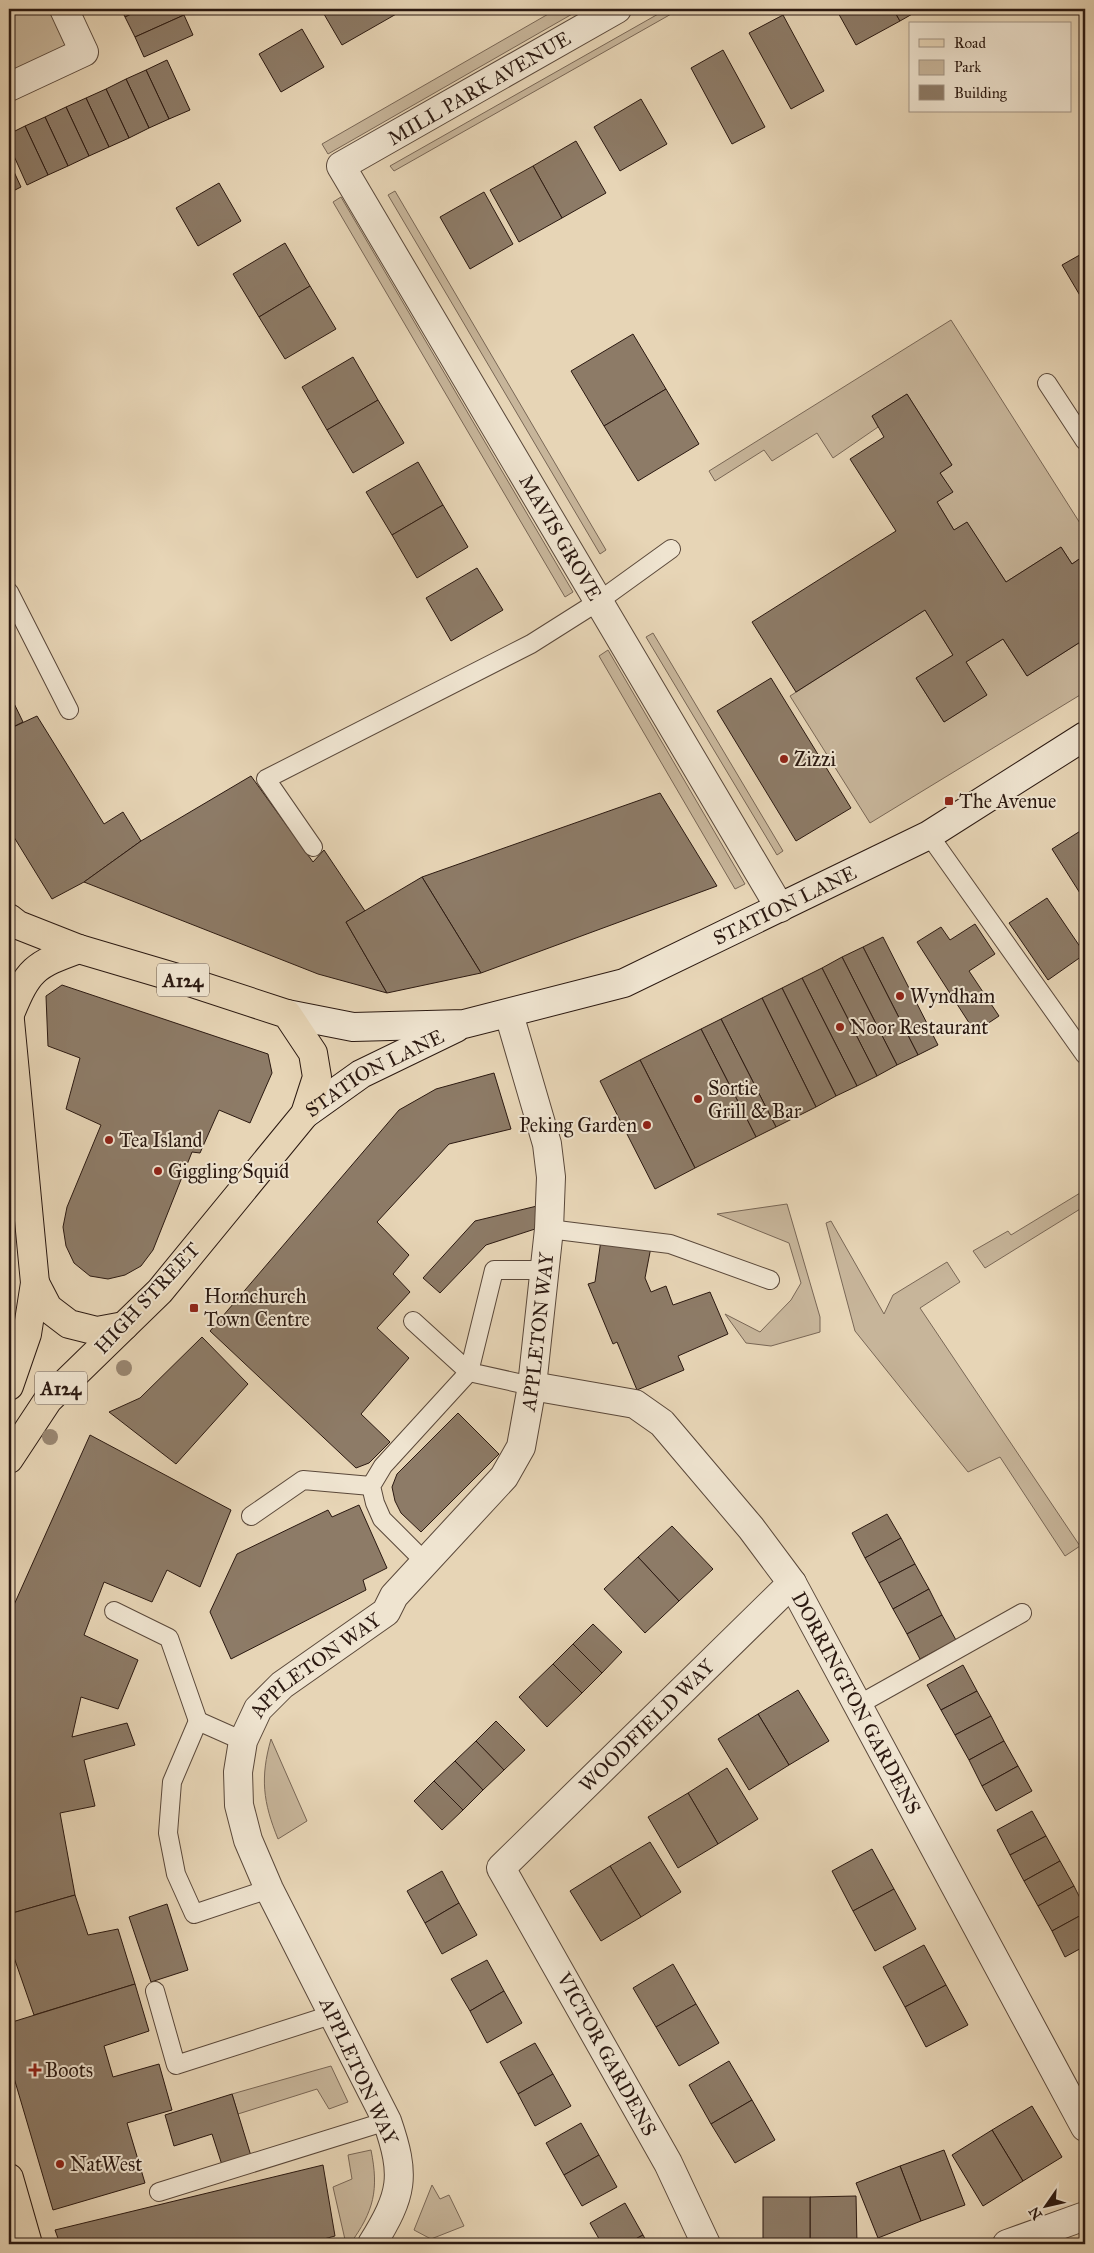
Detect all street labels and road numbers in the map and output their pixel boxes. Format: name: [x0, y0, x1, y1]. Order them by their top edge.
street label: MILL PARK AVENUE: [383, 26, 575, 150]
street label: MAVIS GROVE: [514, 470, 607, 605]
street label: STATION LANE: [709, 860, 860, 950]
road number: A124: [157, 964, 209, 996]
street label: STATION LANE: [300, 1024, 448, 1122]
street label: HIGH STREET: [89, 1237, 205, 1359]
street label: APPLETON WAY: [516, 1250, 559, 1414]
road number: A124: [35, 1372, 87, 1405]
street label: DORRINGTON GARDENS: [787, 1587, 926, 1818]
street label: APPLETON WAY: [243, 1607, 386, 1722]
street label: WOODFIELD WAY: [574, 1653, 720, 1797]
street label: VICTOR GARDENS: [552, 1967, 662, 2140]
street label: APPLETON WAY: [314, 1993, 404, 2149]

